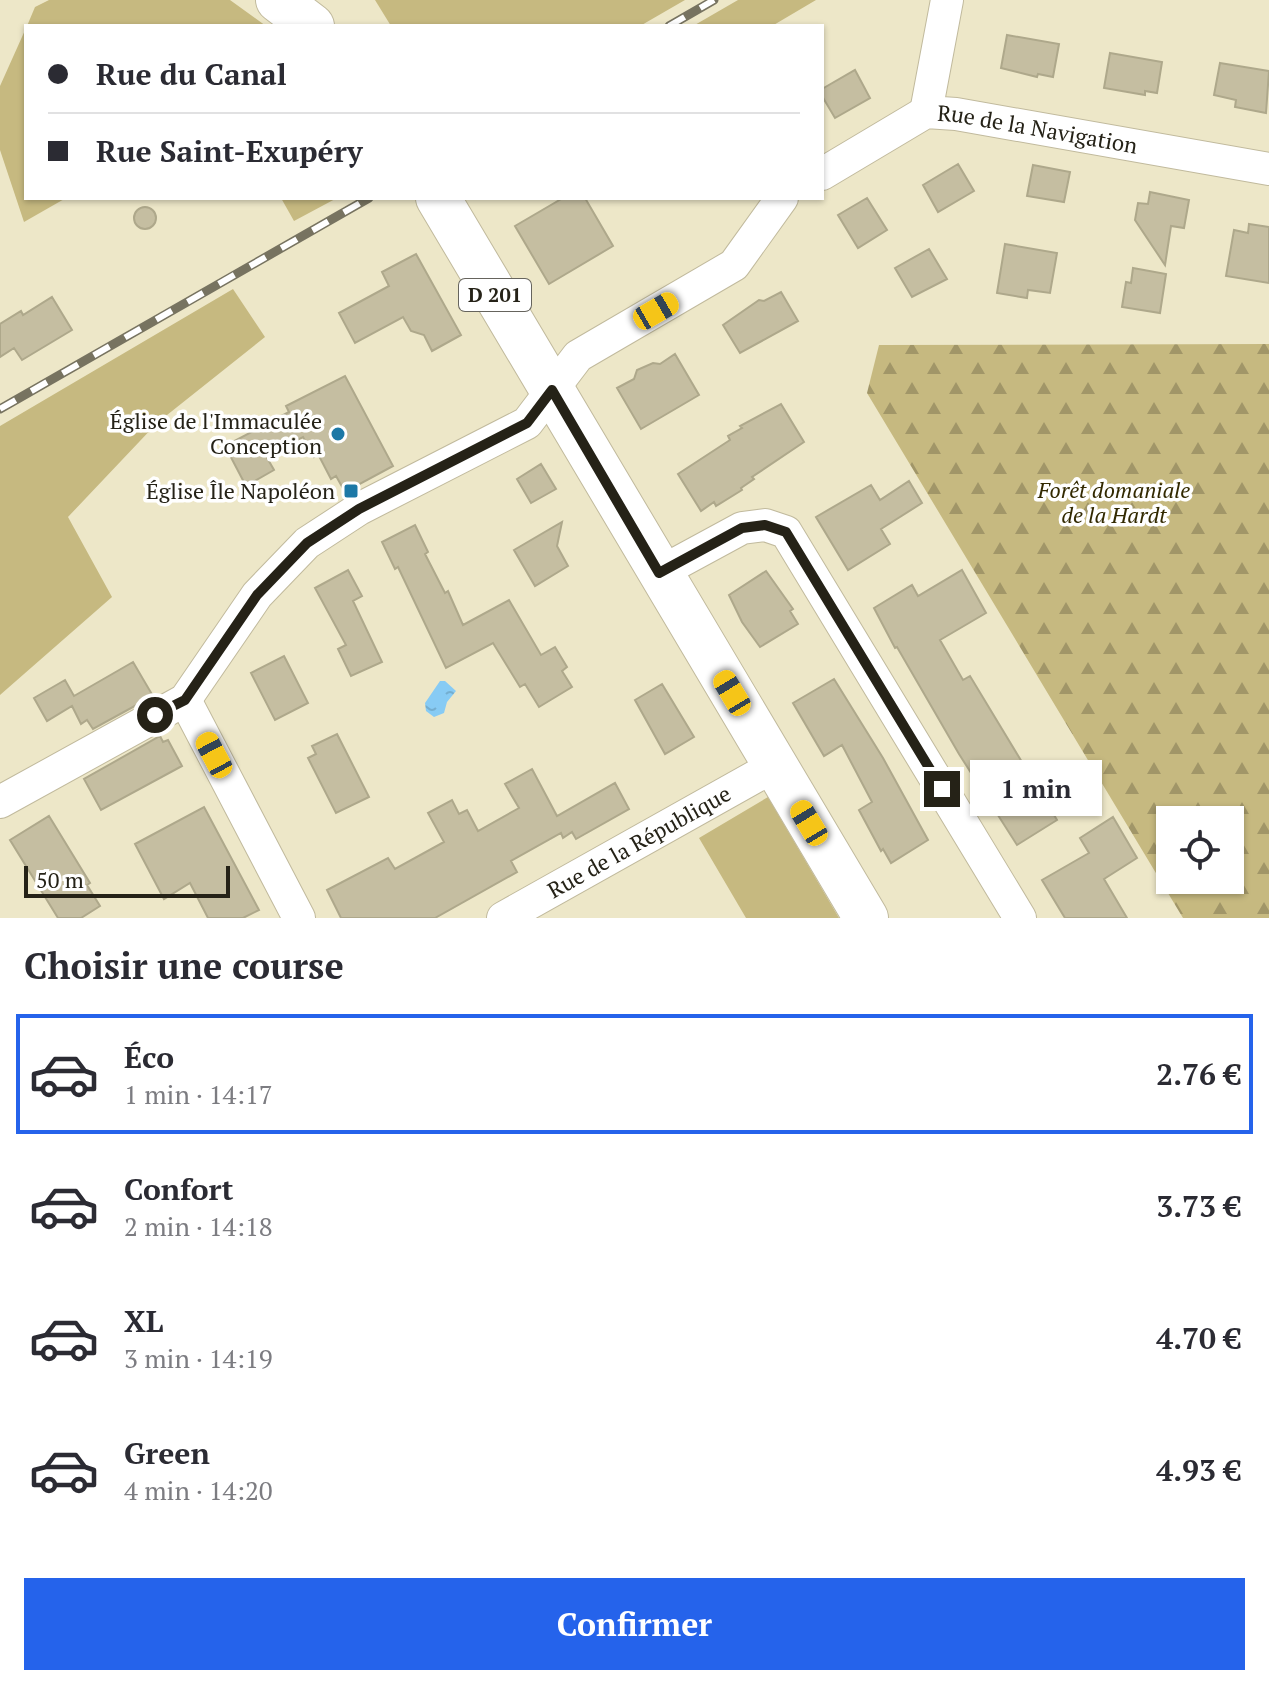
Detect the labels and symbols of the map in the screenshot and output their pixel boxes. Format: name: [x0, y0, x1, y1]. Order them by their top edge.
street label: Rue de la Navigation: [937, 98, 1140, 160]
road number: D 201: [459, 279, 531, 311]
car: [629, 289, 683, 333]
place label: Église de l'Immaculée Conception: [110, 406, 322, 460]
marker: Église de l'Immaculée Conception: [329, 425, 347, 443]
park label: Forêt domaniale de la Hardt: [1037, 475, 1190, 529]
place label: Église Île Napoléon: [146, 476, 335, 505]
marker: Église Île Napoléon: [342, 482, 360, 500]
car: [709, 666, 755, 720]
route start: [137, 697, 173, 733]
car: [192, 728, 236, 782]
callout: 1 min: [970, 761, 1102, 817]
route end: [924, 771, 960, 807]
street label: Rue de la République: [542, 778, 736, 904]
car: [786, 796, 832, 850]
scale bar: [24, 862, 230, 898]

